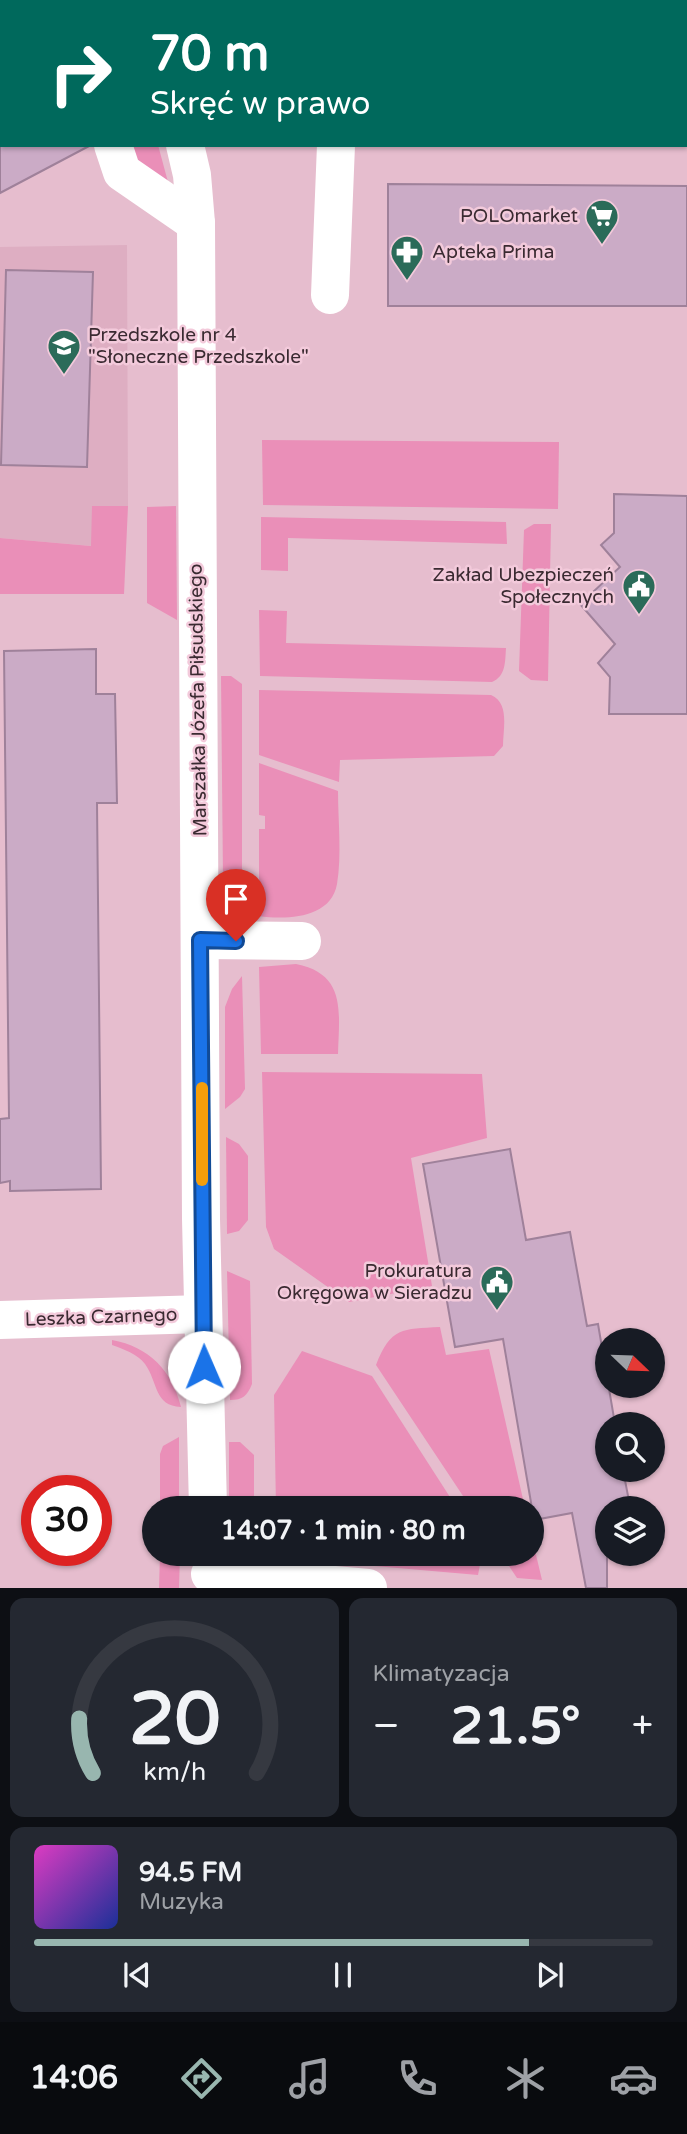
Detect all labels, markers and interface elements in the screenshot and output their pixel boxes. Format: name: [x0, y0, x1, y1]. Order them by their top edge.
text: 70 m: [150, 25, 269, 84]
icon: right: [35, 28, 126, 119]
text: Skręć w prawo: [150, 85, 371, 123]
supermarket icon: POLOmarket: [583, 197, 621, 246]
place label: POLOmarket: [460, 205, 578, 227]
pharmacy icon: Apteka Prima: [388, 233, 426, 282]
place label: Apteka Prima: [432, 241, 554, 263]
place label: Przedszkole nr 4 "Słoneczne Przedszkole": [88, 324, 309, 368]
school or university icon: Przedszkole nr 4 "Słoneczne Przedszkole": [45, 327, 83, 376]
street label: Marszałka Józefa Piłsudskiego: [185, 563, 211, 837]
place label: Zakład Ubezpieczeń Społecznych: [433, 564, 614, 608]
public building icon: Zakład Ubezpieczeń Społecznych: [620, 567, 658, 616]
pin: [206, 869, 266, 941]
icon: arrive: [217, 880, 255, 918]
place label: Prokuratura Okręgowa w Sieradzu: [277, 1260, 472, 1304]
public building icon: Prokuratura Okręgowa w Sieradzu: [478, 1263, 516, 1312]
street label: Leszka Czarnego: [24, 1303, 178, 1331]
north arrow: [595, 1328, 665, 1398]
map controls: [595, 1328, 665, 1566]
position arrow: [167, 1330, 241, 1404]
button: search: [595, 1412, 665, 1482]
speed limit sign: 30: [21, 1475, 112, 1566]
button: layers: [595, 1496, 665, 1566]
text: 14:07 · 1 min · 80 m: [220, 1515, 466, 1546]
text: Klimatyzacja: [373, 1660, 510, 1688]
text: 20: [129, 1677, 220, 1765]
text: 21.5°: [451, 1695, 581, 1758]
text: −: [373, 1703, 400, 1749]
text: +: [632, 1703, 653, 1749]
text: km/h: [143, 1757, 206, 1787]
text: 94.5 FM: [139, 1857, 242, 1888]
text: Muzyka: [139, 1888, 224, 1916]
icon: previous: [118, 1956, 156, 1994]
icon: pause: [324, 1956, 362, 1994]
icon: next: [531, 1956, 569, 1994]
icon: directions: [177, 2054, 226, 2103]
icon: music: [285, 2054, 334, 2103]
icon: phone: [393, 2054, 442, 2103]
icon: climate: [501, 2054, 550, 2103]
icon: car: [609, 2054, 658, 2103]
text: 14:06: [29, 2059, 118, 2097]

